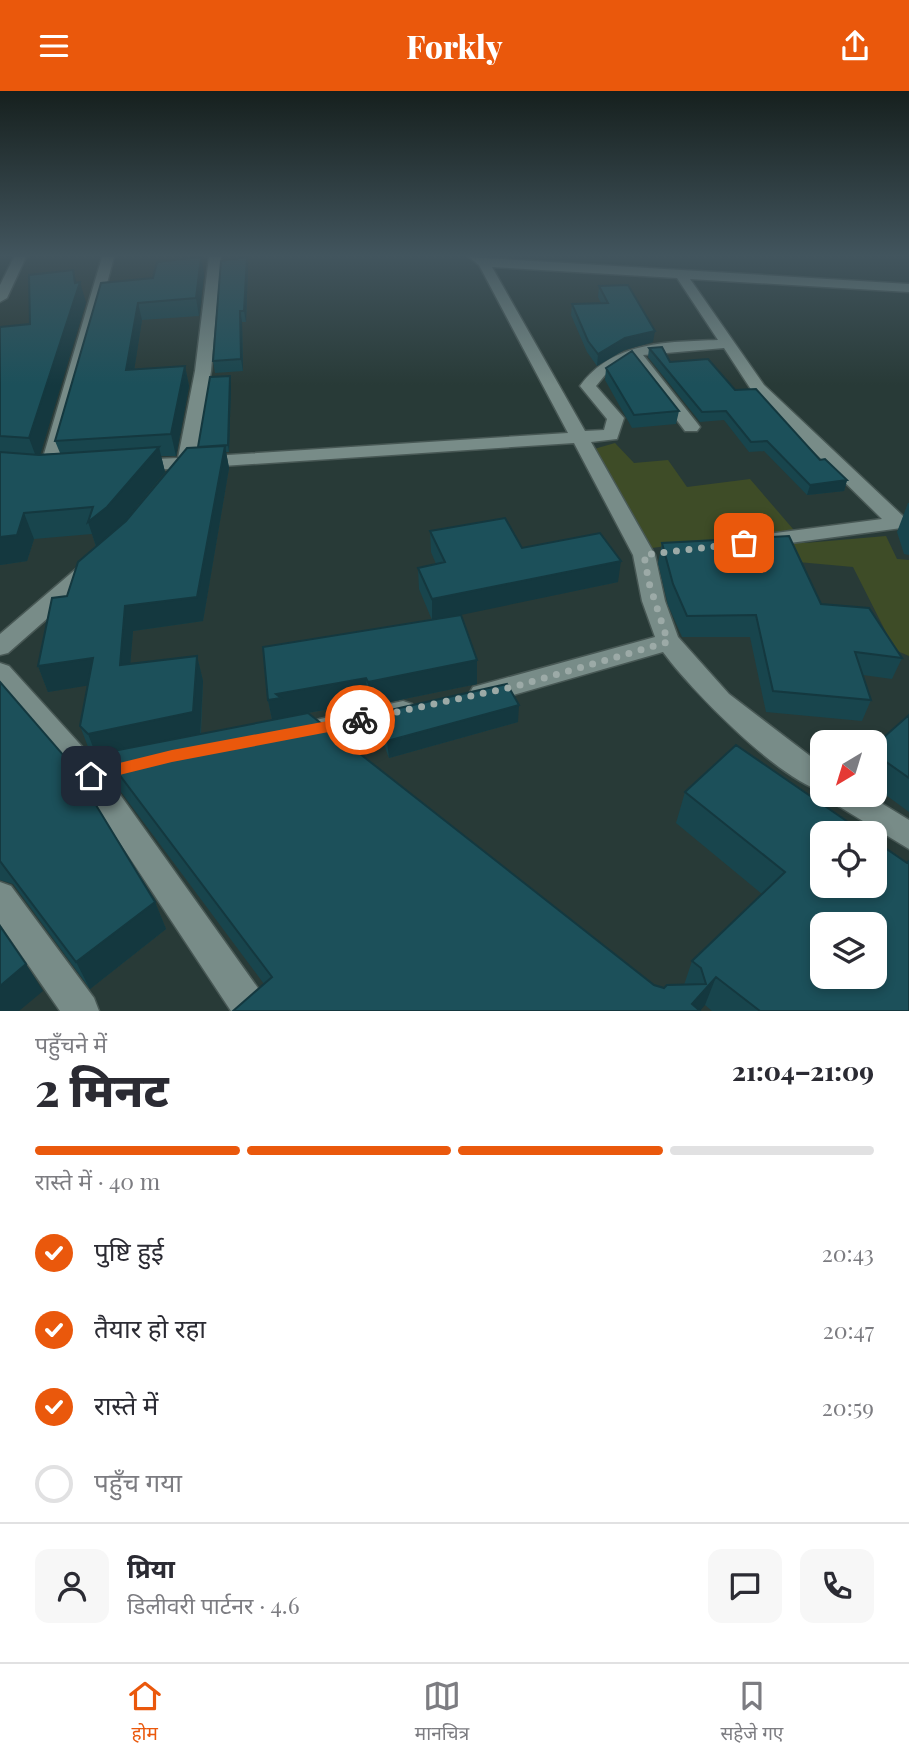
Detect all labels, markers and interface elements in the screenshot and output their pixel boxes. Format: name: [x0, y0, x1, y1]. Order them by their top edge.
text: Forkly: [406, 24, 503, 67]
icon: menu: [35, 27, 73, 65]
icon: share: [836, 27, 874, 65]
pin: [714, 513, 774, 573]
icon: bag: [725, 524, 763, 562]
courier: [325, 685, 395, 755]
icon: bike: [341, 701, 379, 739]
north arrow: [810, 730, 887, 807]
map controls: [810, 730, 887, 989]
pin: [61, 746, 121, 806]
icon: home: [72, 757, 110, 795]
button: locate: [810, 821, 887, 898]
button: layers: [810, 912, 887, 989]
text: पहुँचने में: [35, 1028, 107, 1059]
text: 21:04–21:09: [732, 1053, 874, 1088]
text: 2 मिनट: [35, 1057, 169, 1119]
text: रास्ते में · 40 m: [35, 1165, 160, 1196]
text: पुष्टि हुई: [94, 1233, 164, 1268]
icon: check: [35, 1234, 73, 1272]
text: 20:43: [822, 1237, 874, 1268]
text: तैयार हो रहा: [94, 1310, 206, 1345]
icon: check: [35, 1311, 73, 1349]
text: 20:47: [823, 1314, 874, 1345]
text: रास्ते में: [94, 1387, 158, 1422]
icon: check: [35, 1388, 73, 1426]
text: 20:59: [822, 1391, 874, 1422]
text: पहुँच गया: [94, 1464, 182, 1499]
button: person: [35, 1549, 109, 1623]
button: chat: [708, 1549, 782, 1623]
button: phone: [800, 1549, 874, 1623]
text: प्रिया: [127, 1550, 175, 1585]
text: डिलीवरी पार्टनर · 4.6: [127, 1589, 300, 1620]
tab: होम: [126, 1677, 164, 1748]
tab: मानचित्र: [415, 1677, 469, 1748]
tab: सहेजे गए: [720, 1677, 783, 1748]

